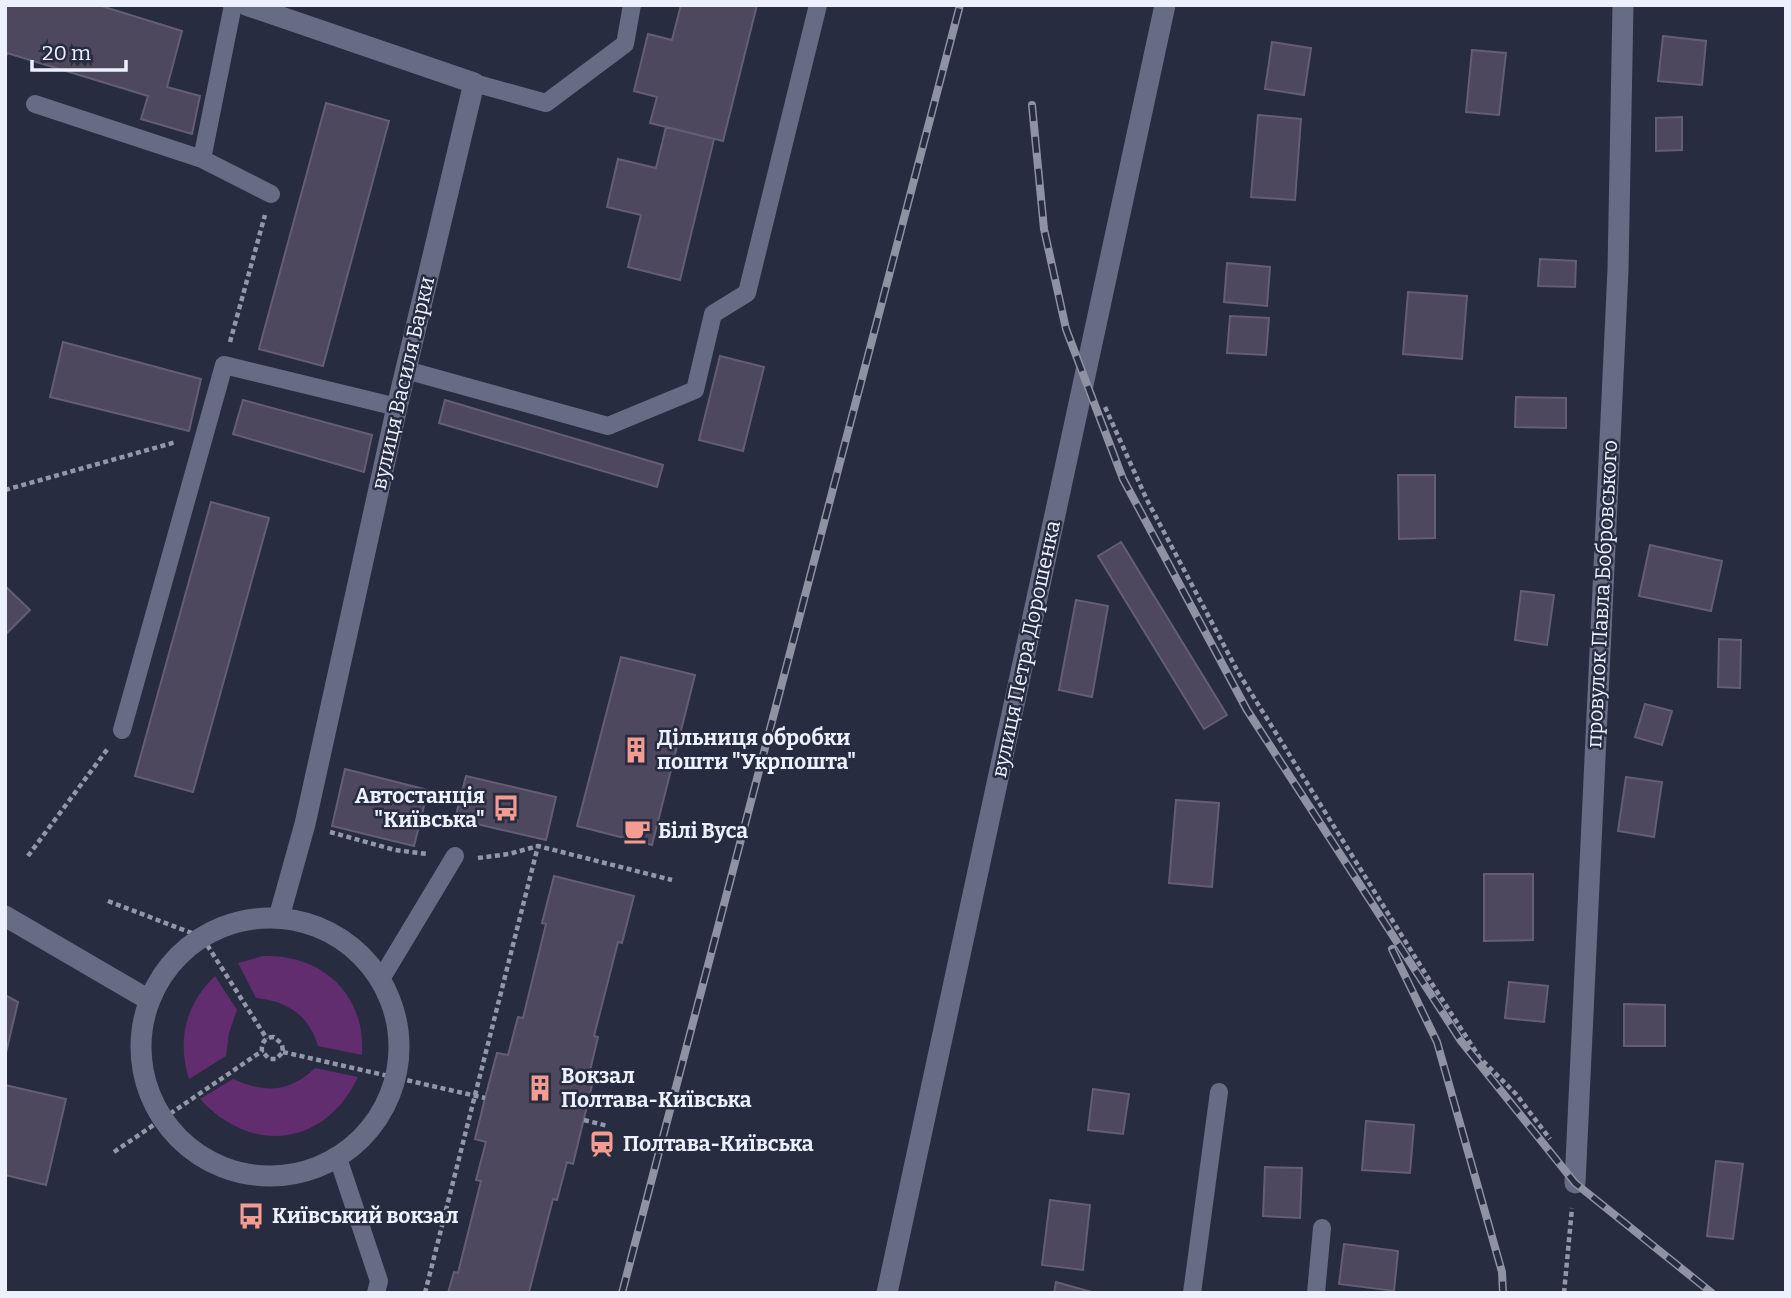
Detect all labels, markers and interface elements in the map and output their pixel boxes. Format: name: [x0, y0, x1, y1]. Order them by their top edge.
scale bar: [32, 28, 126, 72]
text: 20 m: [42, 40, 91, 66]
street label: вулиця Василя Барки: [366, 274, 440, 492]
street label: провулок Павла Бобровського: [1581, 439, 1623, 749]
street label: вулиця Петра Дорошенка: [986, 518, 1066, 780]
place label: Дільниця обробки пошти "Укрпошта": [657, 725, 856, 775]
building icon: Дільниця обробки пошти "Укрпошта": [621, 735, 651, 765]
place label: Автостанція "Київська": [355, 783, 485, 833]
bus stop icon: Автостанція "Київська": [491, 793, 521, 823]
cafe icon: Білі Вуса: [622, 816, 652, 846]
place label: Білі Вуса: [658, 818, 748, 844]
place label: Вокзал Полтава-Київська: [561, 1063, 752, 1113]
building icon: Вокзал Полтава-Київська: [525, 1073, 555, 1103]
station icon: Полтава-Київська: [587, 1129, 617, 1159]
place label: Полтава-Київська: [623, 1131, 814, 1157]
bus stop icon: Київський вокзал: [236, 1201, 266, 1231]
place label: Київський вокзал: [272, 1203, 459, 1229]

